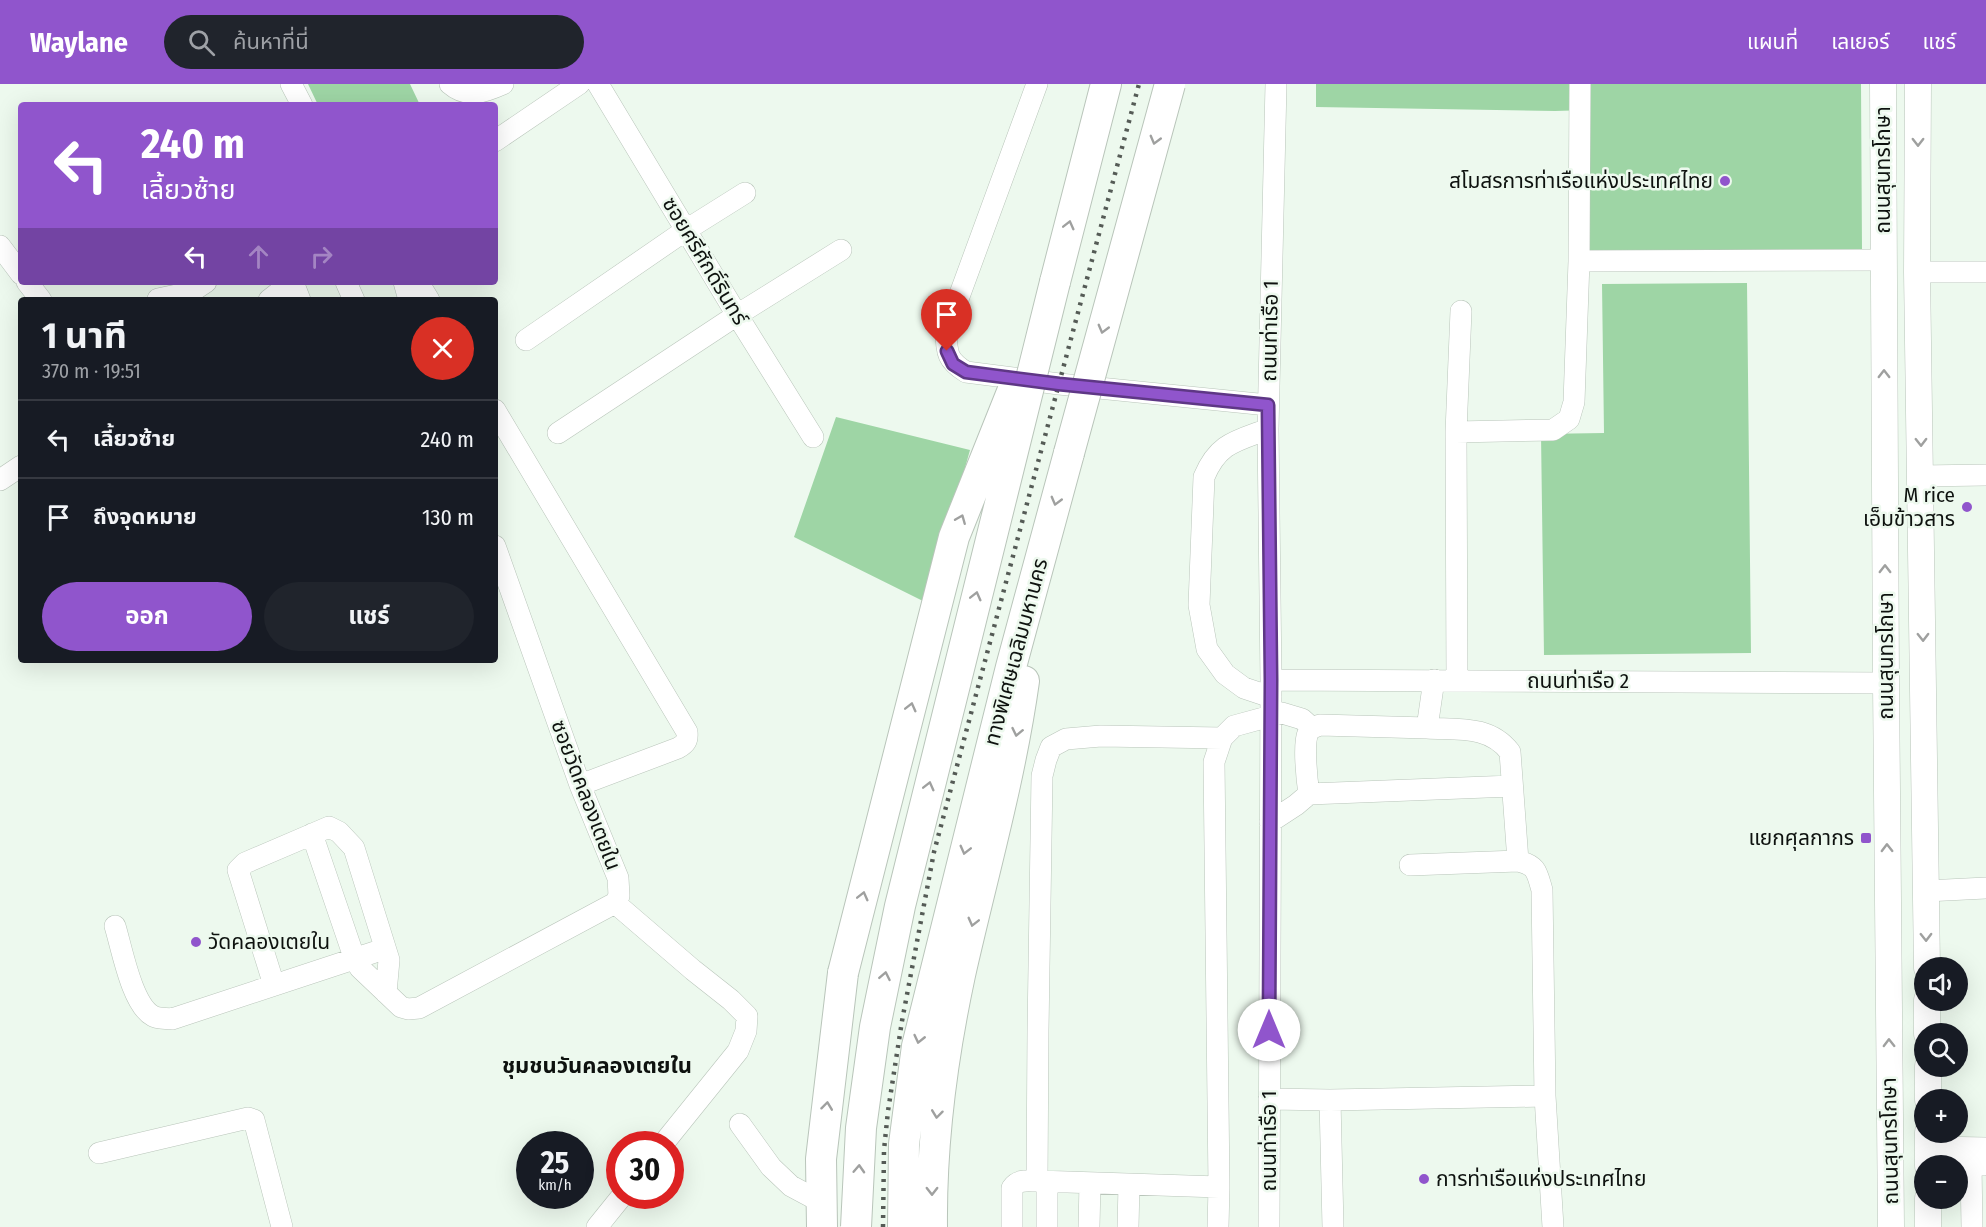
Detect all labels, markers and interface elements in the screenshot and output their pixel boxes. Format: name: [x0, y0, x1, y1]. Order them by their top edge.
search box: [164, 15, 584, 69]
text: Waylane: [30, 26, 128, 59]
icon: search: [185, 26, 218, 59]
text: ค้นหาที่นี่: [233, 28, 309, 55]
text: แผนที่: [1747, 29, 1798, 55]
text: เลเยอร์: [1831, 29, 1890, 55]
text: แชร์: [1923, 29, 1956, 55]
street label: ถนนสุนทรโกษา: [1870, 106, 1896, 234]
text: 240 m: [141, 119, 245, 169]
icon: left: [42, 126, 120, 204]
one-way arrow: [1150, 135, 1162, 145]
one-way arrow: [1912, 138, 1924, 147]
place label: สโมสรการท่าเรือแห่งประเทศไทย: [1449, 168, 1713, 194]
text: เลี้ยวซ้าย: [141, 174, 235, 206]
marker: สโมสรการท่าเรือแห่งประเทศไทย: [1718, 174, 1732, 188]
street label: ซอยศรีศักดิ์รินทร์: [657, 192, 754, 331]
one-way arrow: [1062, 220, 1075, 230]
icon: left: [179, 240, 212, 273]
icon: ahead: [242, 240, 275, 273]
icon: right: [305, 240, 338, 273]
street label: ถนนท่าเรือ 1: [1256, 280, 1284, 382]
pin: [921, 289, 972, 351]
icon: arrive: [930, 298, 963, 331]
text: 1 นาที: [42, 314, 127, 358]
button: close: [411, 317, 474, 380]
one-way arrow: [1098, 323, 1111, 333]
text: 370 m · 19:51: [42, 359, 141, 383]
one-way arrow: [1878, 369, 1890, 378]
icon: left: [42, 423, 75, 456]
text: เลี้ยวซ้าย: [93, 425, 175, 452]
text: 240 m: [421, 426, 474, 453]
one-way arrow: [1914, 438, 1927, 447]
place label: M rice เอ็มข้าวสาร: [1863, 482, 1955, 532]
one-way arrow: [1051, 495, 1063, 506]
marker: M rice เอ็มข้าวสาร: [1960, 500, 1974, 514]
icon: arrive: [42, 501, 75, 534]
text: ถึงจุดหมาย: [93, 503, 197, 530]
text: 130 m: [422, 504, 474, 531]
one-way arrow: [954, 514, 967, 525]
street label: ทางพิเศษเฉลิมมหานคร: [978, 555, 1054, 749]
one-way arrow: [1879, 564, 1891, 573]
button: ออก: [42, 582, 252, 651]
button: แชร์: [264, 582, 474, 651]
one-way arrow: [969, 592, 982, 602]
street label: ถนนสุนทรโกษา: [1873, 592, 1899, 720]
one-way arrow: [1917, 633, 1929, 642]
street label: ถนนท่าเรือ 2: [1527, 668, 1629, 694]
one-way arrow: [903, 702, 916, 712]
street label: ซอยวัดคลองเตยใน: [545, 716, 627, 874]
one-way arrow: [1011, 727, 1024, 737]
one-way arrow: [922, 781, 935, 791]
place label: แยกศุลกากร: [1748, 825, 1854, 851]
marker: แยกศุลกากร: [1859, 831, 1873, 845]
one-way arrow: [1881, 843, 1893, 852]
one-way arrow: [960, 845, 973, 855]
one-way arrow: [855, 891, 868, 901]
one-way arrow: [967, 917, 980, 927]
place label: วัดคลองเตยใน: [208, 929, 330, 955]
one-way arrow: [1920, 933, 1932, 942]
marker: วัดคลองเตยใน: [189, 935, 203, 949]
map controls: [1914, 957, 1968, 1209]
button: sound: [1914, 957, 1968, 1011]
one-way arrow: [878, 971, 891, 981]
position arrow: [1237, 998, 1301, 1062]
button: search: [1914, 1023, 1968, 1077]
one-way arrow: [913, 1034, 926, 1044]
one-way arrow: [1883, 1038, 1895, 1047]
district label: ชุมชนวันคลองเตยใน: [502, 1052, 692, 1079]
street label: ถนนสุนทรโกษา: [1876, 1077, 1904, 1205]
button: +: [1914, 1089, 1968, 1143]
street label: ถนนท่าเรือ 1: [1256, 1090, 1282, 1192]
one-way arrow: [820, 1101, 833, 1110]
one-way arrow: [931, 1109, 944, 1118]
speed limit sign: 30: [606, 1131, 684, 1209]
text: 25: [541, 1145, 569, 1181]
button: −: [1914, 1155, 1968, 1209]
one-way arrow: [853, 1164, 866, 1173]
place label: การท่าเรือแห่งประเทศไทย: [1436, 1166, 1646, 1192]
marker: การท่าเรือแห่งประเทศไทย: [1417, 1172, 1431, 1186]
text: km/h: [538, 1176, 572, 1194]
one-way arrow: [926, 1187, 938, 1196]

